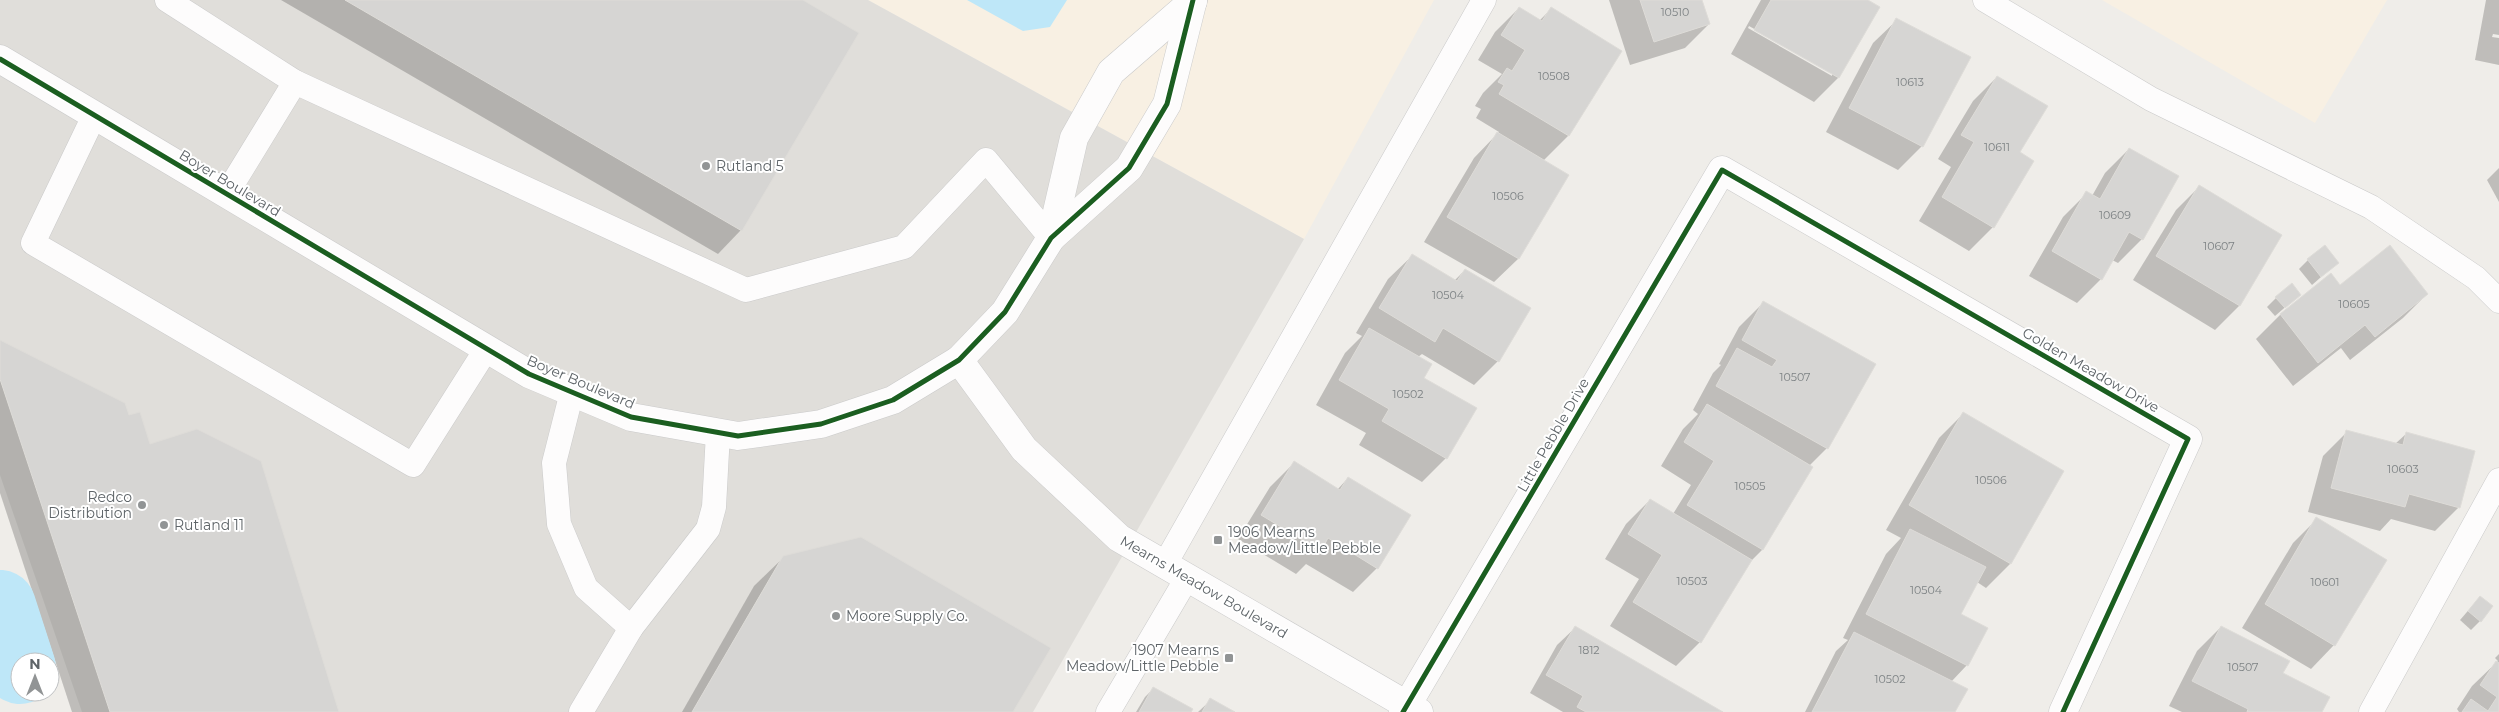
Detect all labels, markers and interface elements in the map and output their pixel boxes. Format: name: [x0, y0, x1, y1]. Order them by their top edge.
house number: 10510: [1661, 5, 1689, 19]
house number: 10508: [1538, 69, 1570, 83]
house number: 10613: [1896, 75, 1924, 89]
house number: 10611: [1984, 140, 2010, 154]
street label: Boyer Boulevard: [176, 146, 284, 220]
place label: Rutland 5: [716, 157, 784, 175]
marker: Rutland 5: [700, 160, 712, 172]
house number: 10506: [1492, 189, 1524, 203]
house number: 10609: [2099, 208, 2131, 222]
house number: 10607: [2203, 239, 2235, 253]
house number: 10504: [1432, 288, 1465, 302]
house number: 10605: [2338, 297, 2370, 311]
street label: Golden Meadow Drive: [2019, 323, 2163, 417]
street label: Boyer Boulevard: [524, 351, 638, 413]
house number: 10507: [1779, 370, 1811, 384]
street label: Little Pebble Drive: [1513, 375, 1593, 495]
house number: 10502: [1392, 387, 1424, 401]
house number: 10603: [2387, 462, 2419, 476]
house number: 10506: [1975, 473, 2007, 487]
house number: 10505: [1735, 479, 1766, 493]
place label: Redco Distribution: [48, 488, 132, 522]
marker: Redco Distribution: [136, 499, 148, 511]
place label: Rutland 11: [174, 516, 244, 534]
marker: Rutland 11: [158, 519, 170, 531]
place label: 1906 Mearns Meadow/Little Pebble: [1228, 523, 1381, 557]
street label: Mearns Meadow Boulevard: [1117, 532, 1291, 642]
marker: 1906 Mearns Meadow/Little Pebble: [1212, 534, 1224, 546]
house number: 10503: [1677, 574, 1707, 588]
house number: 10601: [2310, 575, 2340, 589]
house number: 10504: [1910, 583, 1943, 597]
place label: Moore Supply Co.: [846, 607, 968, 625]
marker: Moore Supply Co.: [830, 610, 842, 622]
place label: 1907 Mearns Meadow/Little Pebble: [1066, 641, 1219, 675]
house number: 1812: [1578, 643, 1600, 657]
north arrow: [10, 652, 60, 702]
marker: 1907 Mearns Meadow/Little Pebble: [1223, 652, 1235, 664]
text: N: [29, 655, 41, 673]
house number: 10507: [2227, 660, 2259, 674]
house number: 10502: [1874, 672, 1906, 686]

